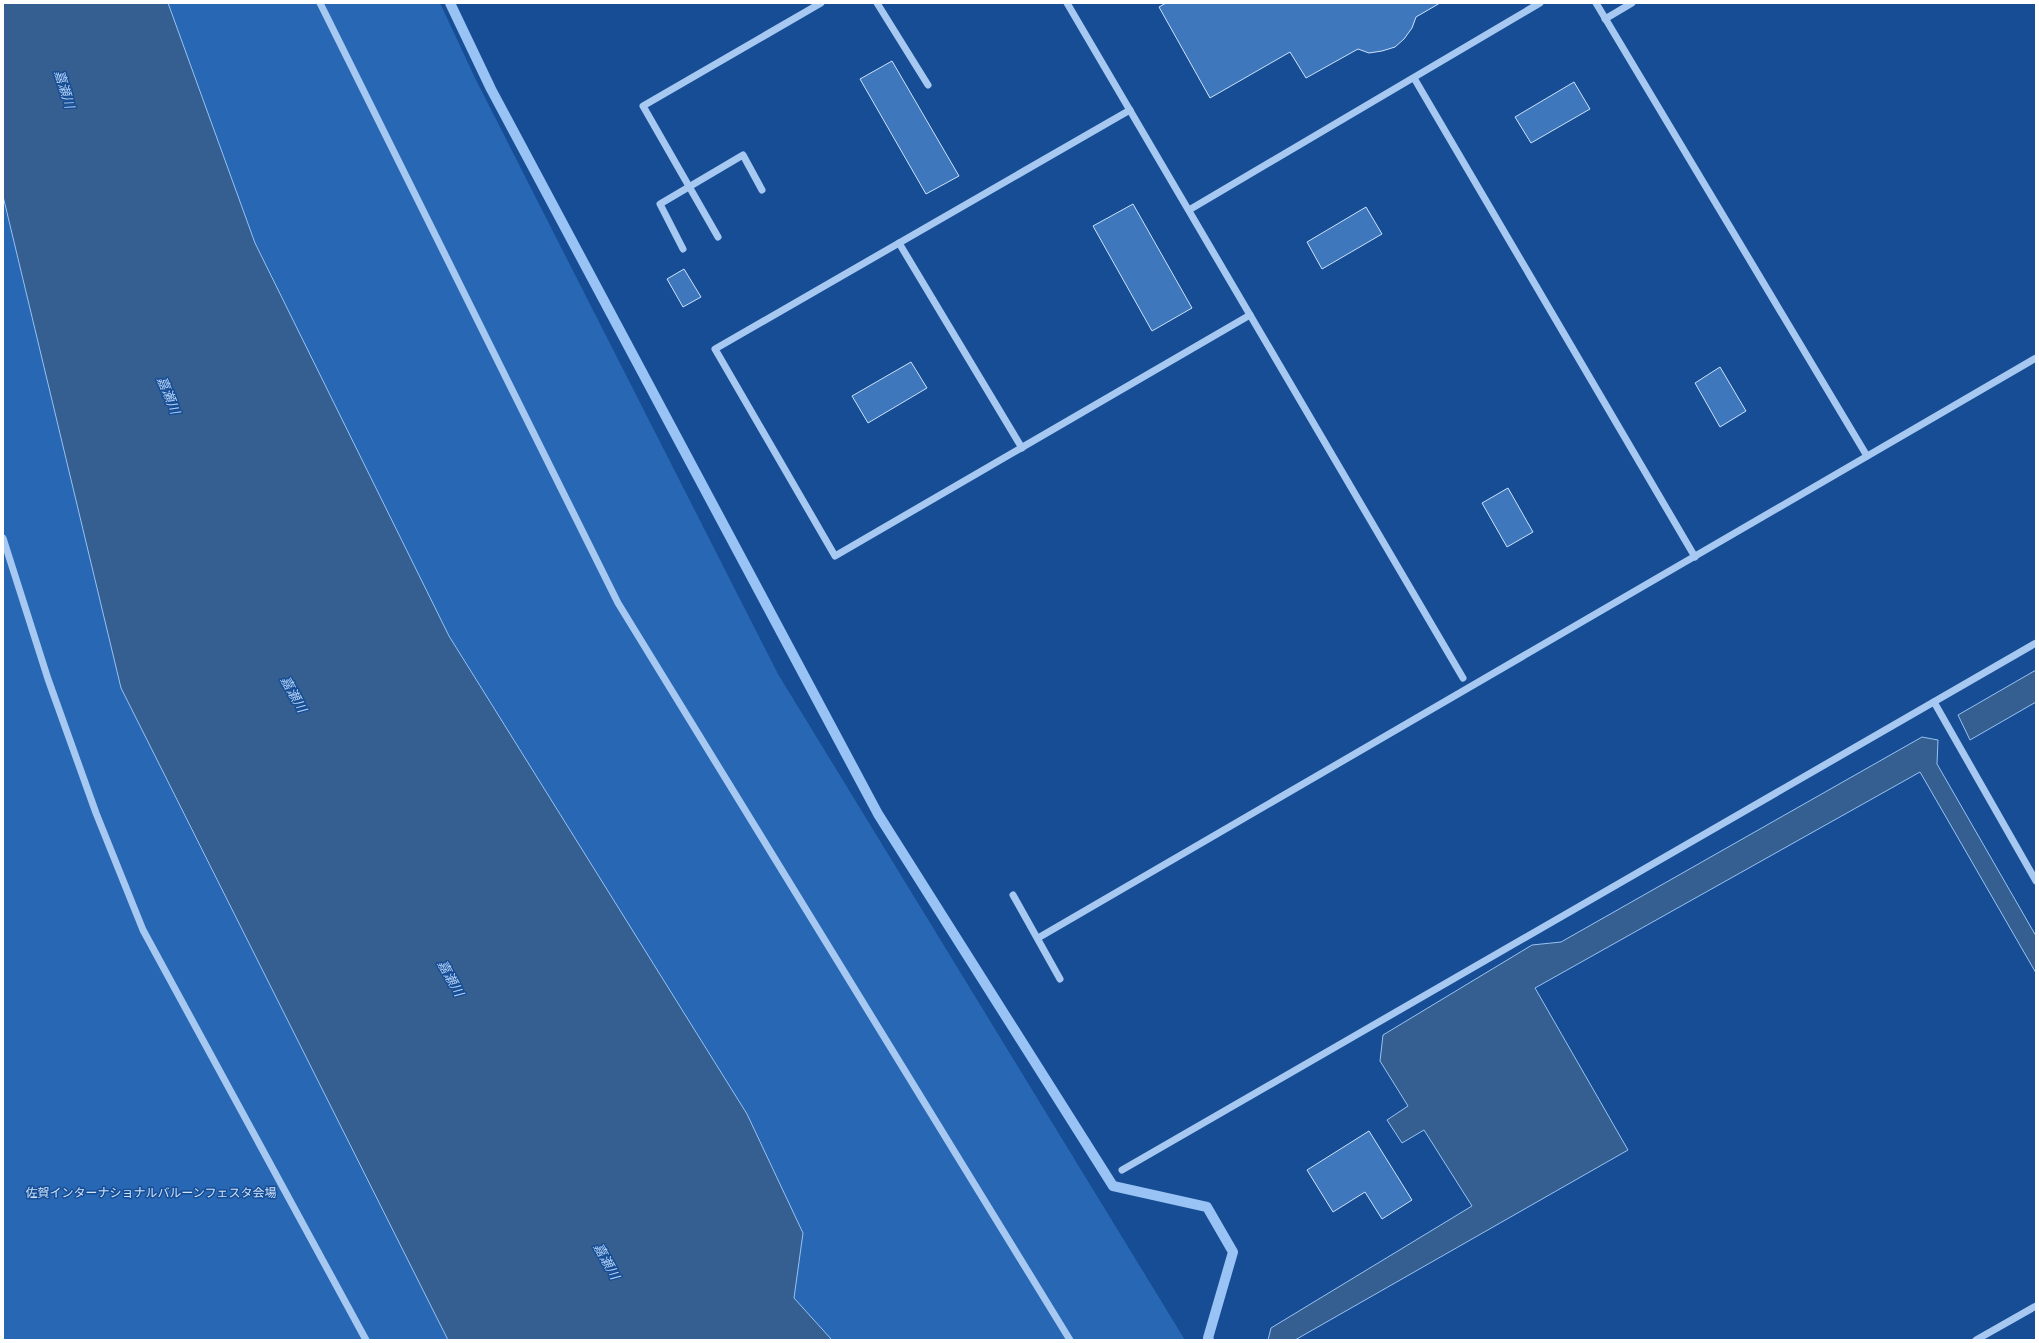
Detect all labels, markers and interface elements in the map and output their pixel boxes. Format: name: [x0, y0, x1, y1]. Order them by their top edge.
water label: 嘉瀬川: [51, 68, 80, 112]
water label: 嘉瀬川: [153, 374, 185, 418]
water label: 嘉瀬川: [277, 673, 312, 717]
water label: 嘉瀬川: [434, 957, 469, 1001]
park label: 佐賀インターナショナルバルーンフェスタ会場: [25, 1184, 277, 1201]
water label: 嘉瀬川: [590, 1240, 625, 1284]

